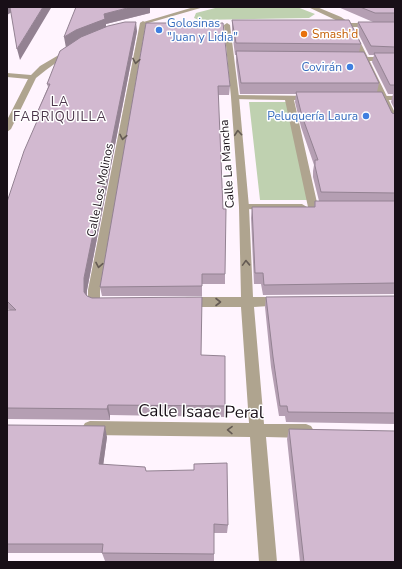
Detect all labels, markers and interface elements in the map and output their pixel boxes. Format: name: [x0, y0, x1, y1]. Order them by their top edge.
place label: Golosinas "Juan y Lidia": [167, 15, 238, 45]
marker: Golosinas "Juan y Lidia": [154, 25, 164, 35]
place label: Smash'd: [312, 26, 358, 42]
marker: Smash'd: [299, 29, 309, 39]
one-way arrow: [132, 58, 141, 64]
place label: Covirán: [301, 59, 342, 75]
marker: Covirán: [345, 62, 355, 72]
district label: LA FABRIQUILLA: [13, 93, 107, 126]
place label: Peluquería Laura: [267, 108, 358, 124]
marker: Peluquería Laura: [361, 111, 371, 121]
street label: Calle La Mancha: [216, 119, 238, 209]
one-way arrow: [233, 130, 242, 136]
one-way arrow: [119, 134, 127, 140]
street label: Calle Los Molinos: [83, 141, 117, 238]
one-way arrow: [242, 260, 250, 266]
one-way arrow: [95, 262, 104, 268]
one-way arrow: [215, 298, 221, 306]
street label: Calle Isaac Peral: [138, 399, 264, 424]
one-way arrow: [227, 426, 233, 434]

